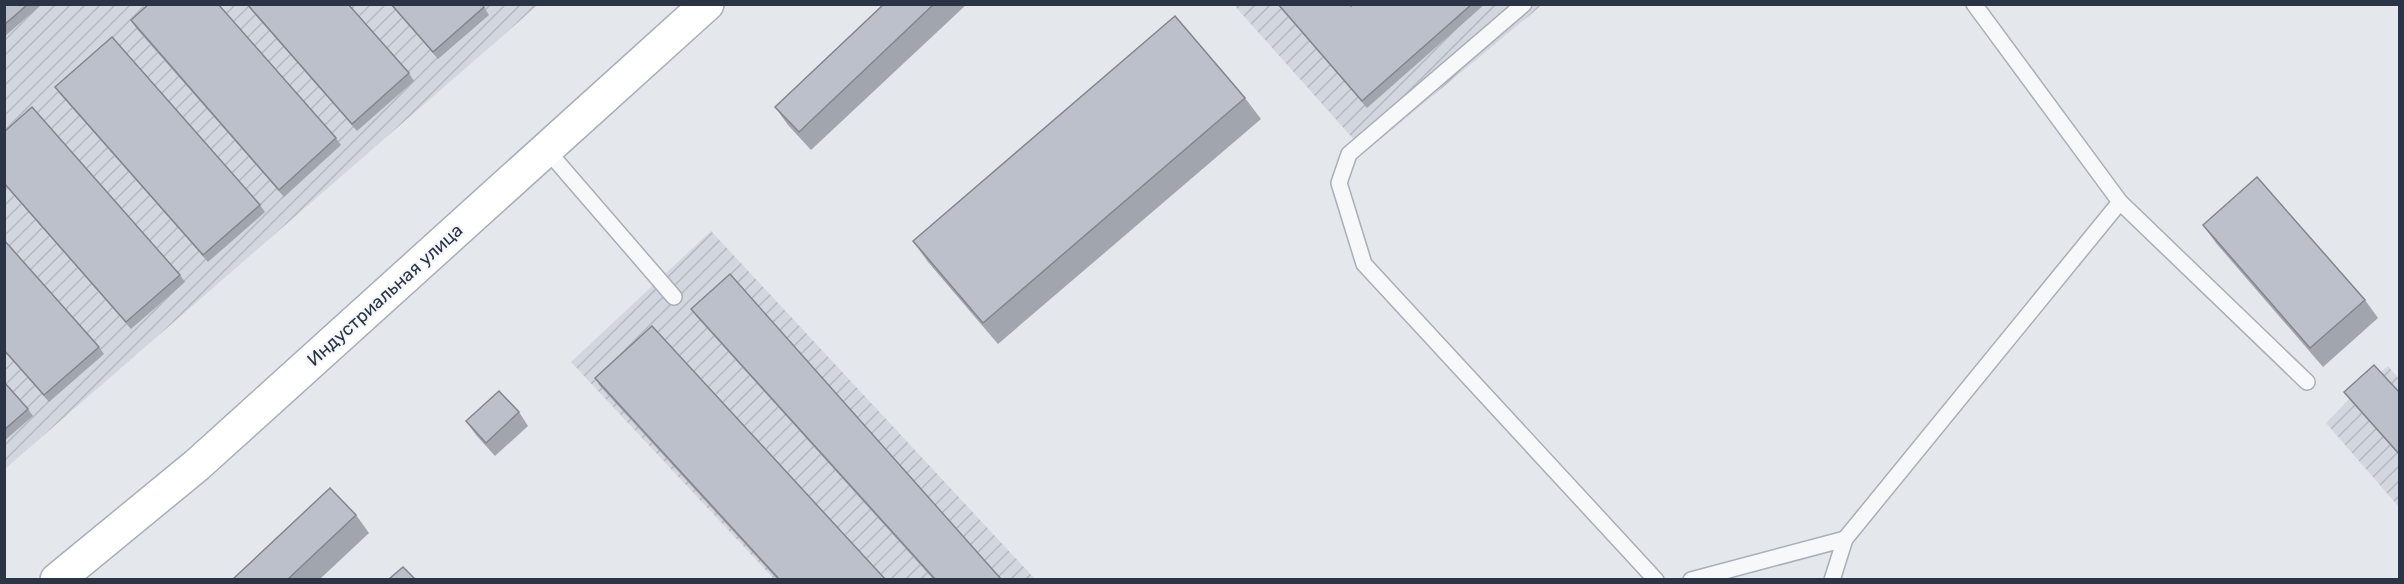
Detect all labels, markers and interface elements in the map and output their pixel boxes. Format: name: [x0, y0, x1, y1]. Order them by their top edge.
street label: Индустриальная улица: [303, 219, 467, 371]

